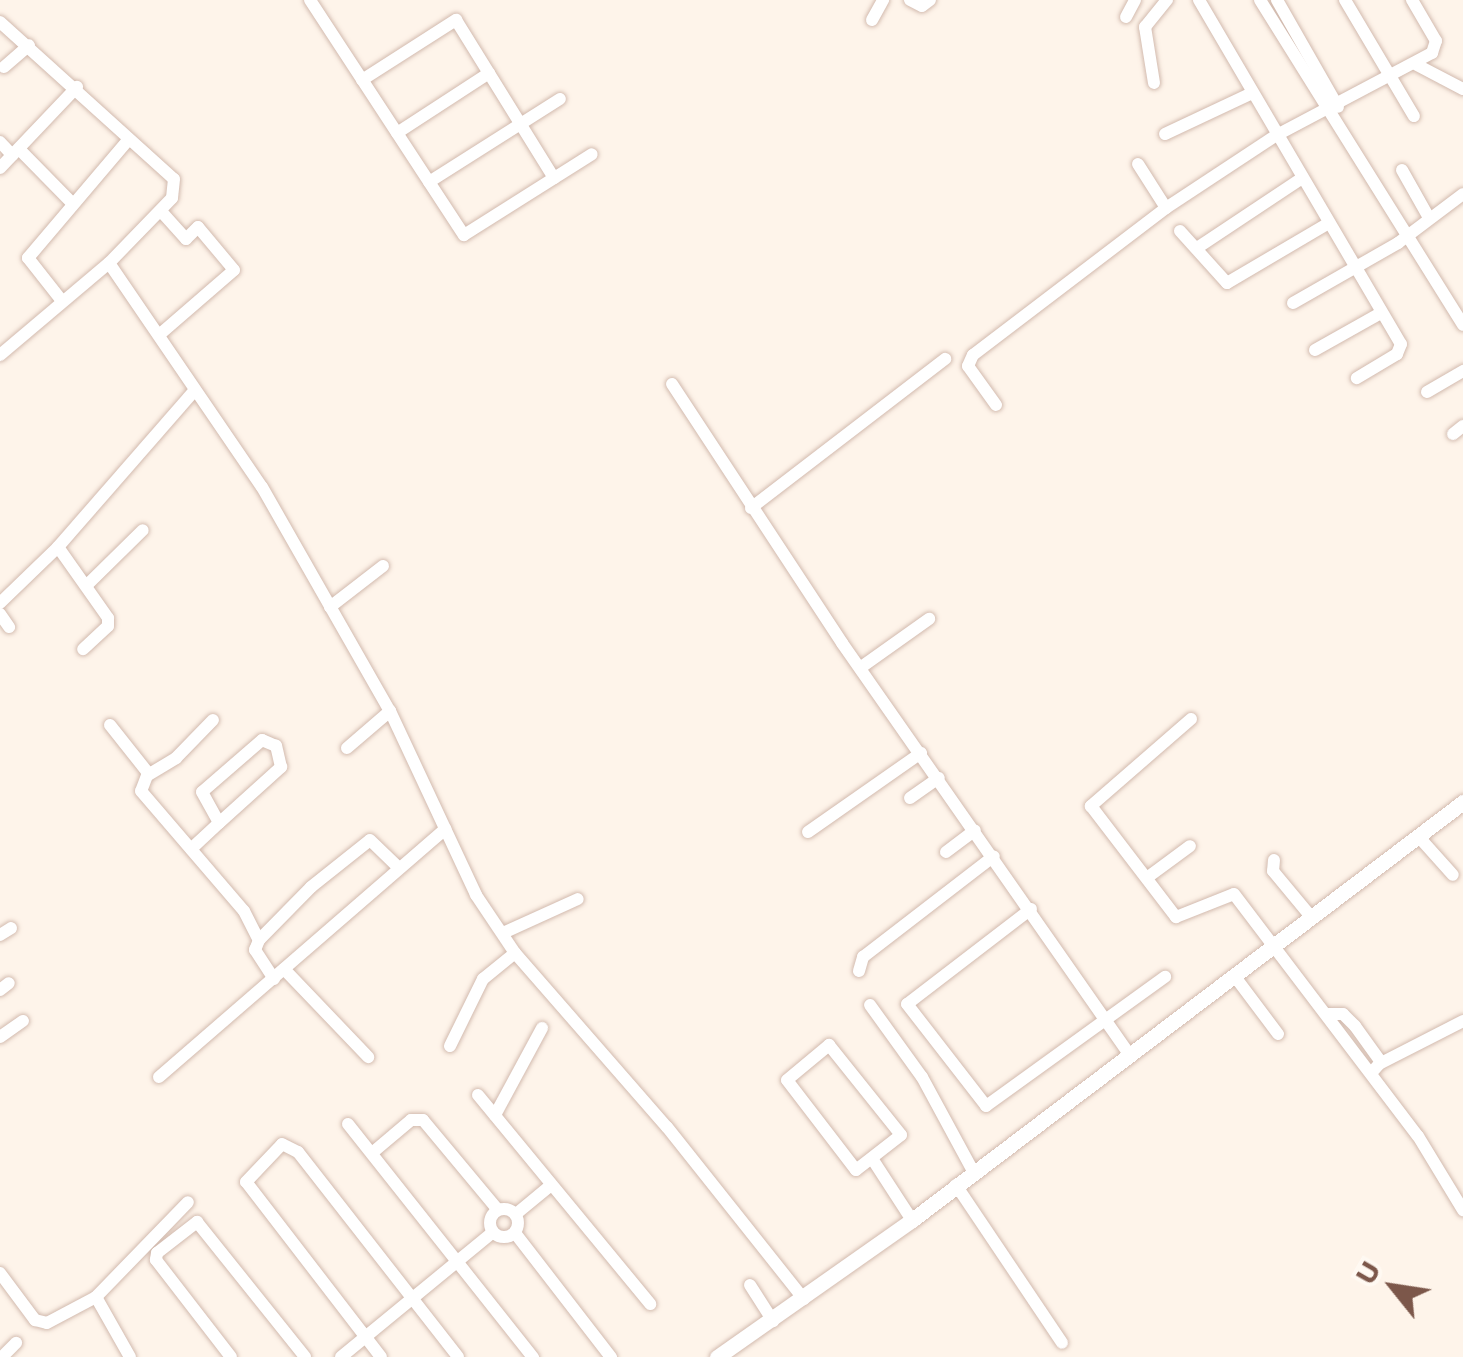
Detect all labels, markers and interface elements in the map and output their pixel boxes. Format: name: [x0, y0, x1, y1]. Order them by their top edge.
north arrow: [1343, 1237, 1443, 1337]
text: U: [1347, 1255, 1387, 1289]

